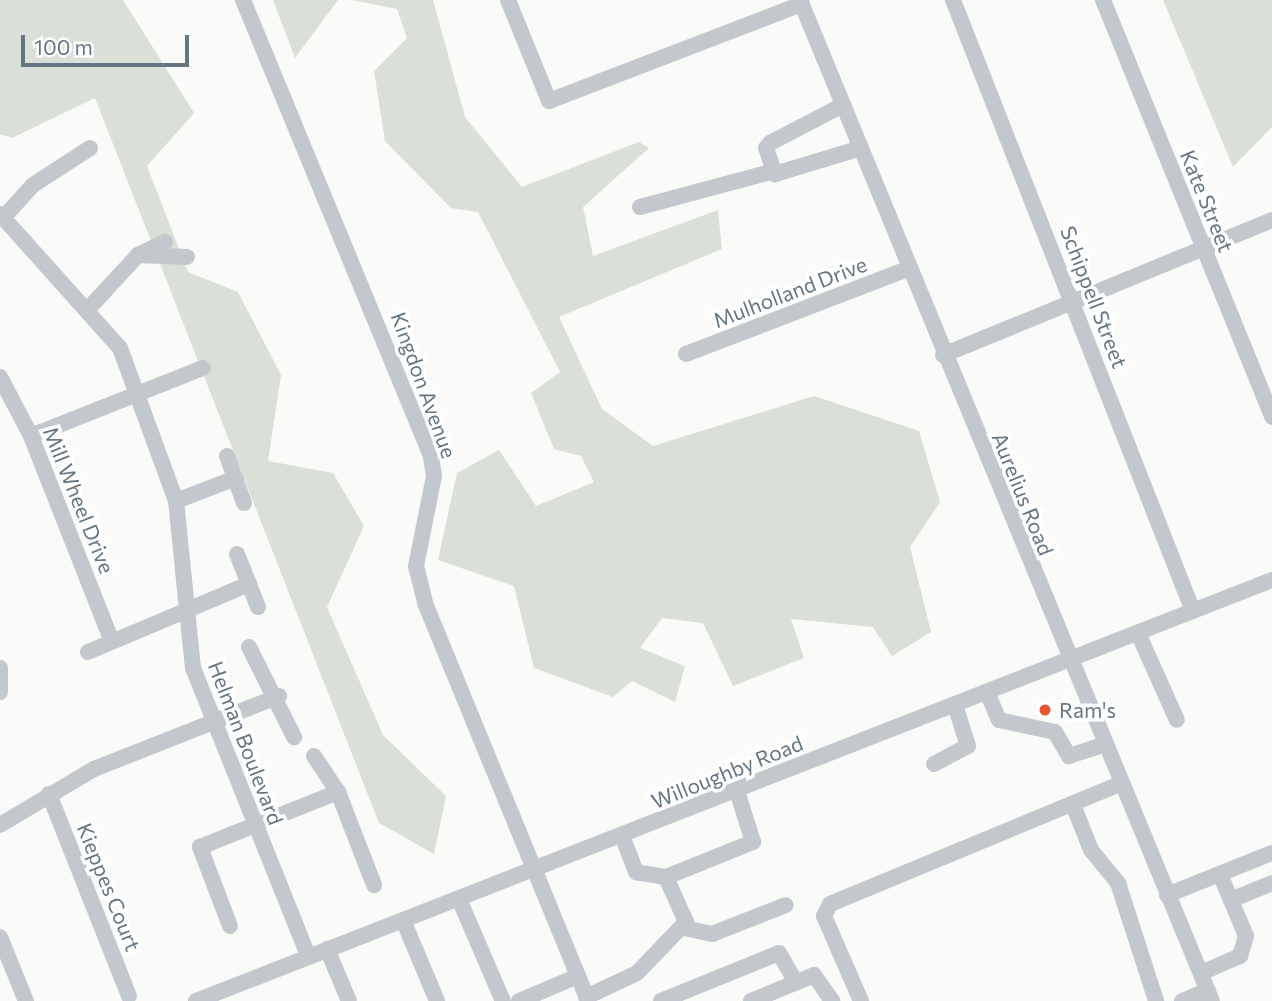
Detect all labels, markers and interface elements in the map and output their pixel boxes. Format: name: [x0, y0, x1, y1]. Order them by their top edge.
scale bar: [24, 21, 192, 65]
text: 100 m: [34, 34, 93, 59]
street label: Kate Street: [1175, 146, 1239, 256]
street label: Schippell Street: [1055, 222, 1133, 372]
street label: Mulholland Drive: [710, 251, 870, 333]
street label: Kingdon Avenue: [386, 309, 462, 461]
street label: Mill Wheel Drive: [38, 423, 120, 577]
street label: Aurelius Road: [987, 429, 1059, 559]
street label: Helman Boulevard: [203, 658, 289, 828]
place label: Ram's: [1059, 697, 1116, 723]
marker: Ram's: [1037, 702, 1053, 718]
street label: Willoughby Road: [648, 730, 806, 814]
street label: Kieppes Court: [72, 819, 146, 955]

